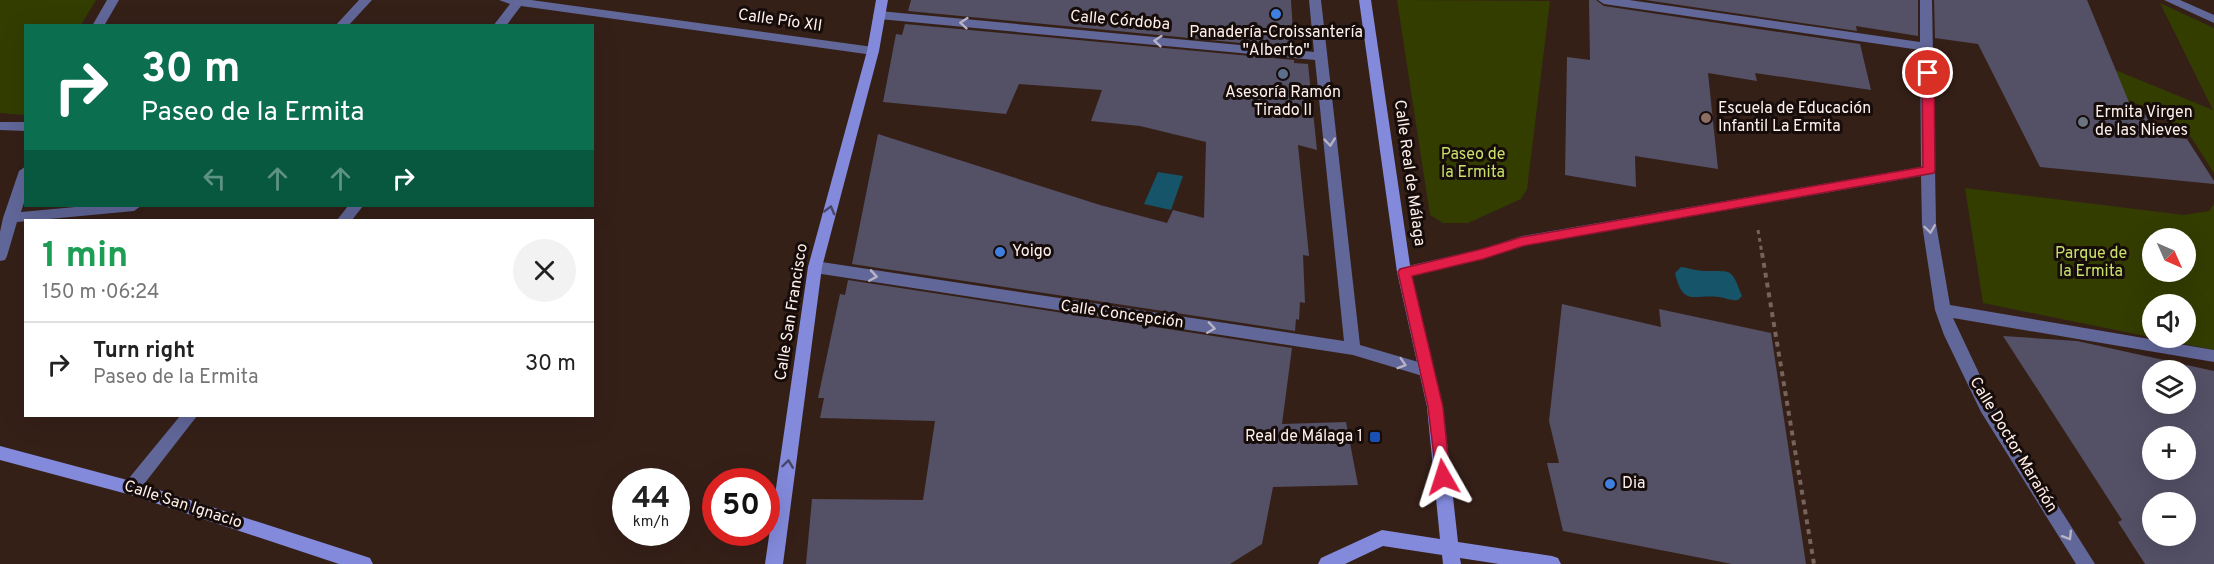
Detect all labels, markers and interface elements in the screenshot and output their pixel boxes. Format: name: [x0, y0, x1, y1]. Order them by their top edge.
street label: Calle Pío XII: [737, 5, 823, 37]
street label: Calle Córdoba: [1069, 7, 1171, 35]
marker: Panadería-Croissantería "Alberto": [1269, 7, 1283, 21]
one-way arrow: [960, 17, 969, 30]
place label: Panadería-Croissantería "Alberto": [1189, 23, 1363, 61]
one-way arrow: [1154, 35, 1163, 48]
text: 30 m: [141, 44, 240, 97]
pin: [1902, 47, 1953, 98]
icon: right: [42, 48, 120, 126]
icon: arrive: [1911, 56, 1944, 89]
marker: Asesoría Ramón Tirado II: [1276, 67, 1290, 81]
place label: Asesoría Ramón Tirado II: [1225, 83, 1341, 121]
text: Paseo de la Ermita: [141, 96, 364, 130]
street label: Calle Real de Málaga: [1389, 98, 1429, 248]
place label: Escuela de Educación Infantil La Ermita: [1718, 99, 1871, 137]
place label: Ermita Virgen de las Nieves: [2095, 103, 2193, 141]
marker: Escuela de Educación Infantil La Ermita: [1699, 111, 1713, 125]
marker: Ermita Virgen de las Nieves: [2076, 115, 2090, 129]
one-way arrow: [1323, 137, 1336, 146]
park label: Paseo de la Ermita: [1441, 145, 1505, 183]
icon: left: [198, 162, 231, 195]
icon: ahead: [261, 162, 294, 195]
icon: ahead: [324, 162, 357, 195]
icon: right: [387, 162, 420, 195]
one-way arrow: [823, 205, 835, 216]
one-way arrow: [1923, 224, 1935, 233]
north arrow: [2142, 228, 2196, 282]
map controls: [2142, 228, 2196, 546]
text: 1 min: [42, 234, 128, 280]
button: close: [513, 239, 576, 302]
street label: Calle San Francisco: [771, 242, 813, 382]
place label: Yoigo: [1012, 242, 1052, 262]
park label: Parque de la Ermita: [2055, 244, 2127, 282]
marker: Yoigo: [993, 245, 1007, 259]
one-way arrow: [868, 270, 877, 282]
text: 150 m · 06:24: [42, 280, 159, 306]
button: sound: [2142, 294, 2196, 348]
street label: Calle Concepción: [1059, 296, 1185, 334]
one-way arrow: [1206, 321, 1215, 333]
text: Turn right: [93, 338, 195, 365]
icon: right: [42, 348, 75, 381]
text: 30 m: [525, 351, 576, 378]
one-way arrow: [1396, 357, 1407, 369]
button: layers: [2142, 360, 2196, 414]
text: Paseo de la Ermita: [93, 365, 259, 391]
street label: Calle Doctor Marañón: [1965, 374, 2061, 516]
button: +: [2142, 426, 2196, 480]
place label: Real de Málaga 1: [1245, 427, 1363, 447]
marker: Real de Málaga 1: [1368, 430, 1382, 444]
position arrow: [1411, 445, 1475, 509]
one-way arrow: [781, 460, 793, 469]
speed limit sign: 50: [702, 468, 780, 546]
place label: Dia: [1622, 474, 1645, 494]
street label: Calle San Ignacio: [121, 476, 245, 534]
marker: Dia: [1603, 477, 1617, 491]
text: 44: [632, 481, 670, 518]
button: −: [2142, 492, 2196, 546]
text: km/h: [633, 513, 669, 532]
one-way arrow: [2061, 530, 2073, 540]

